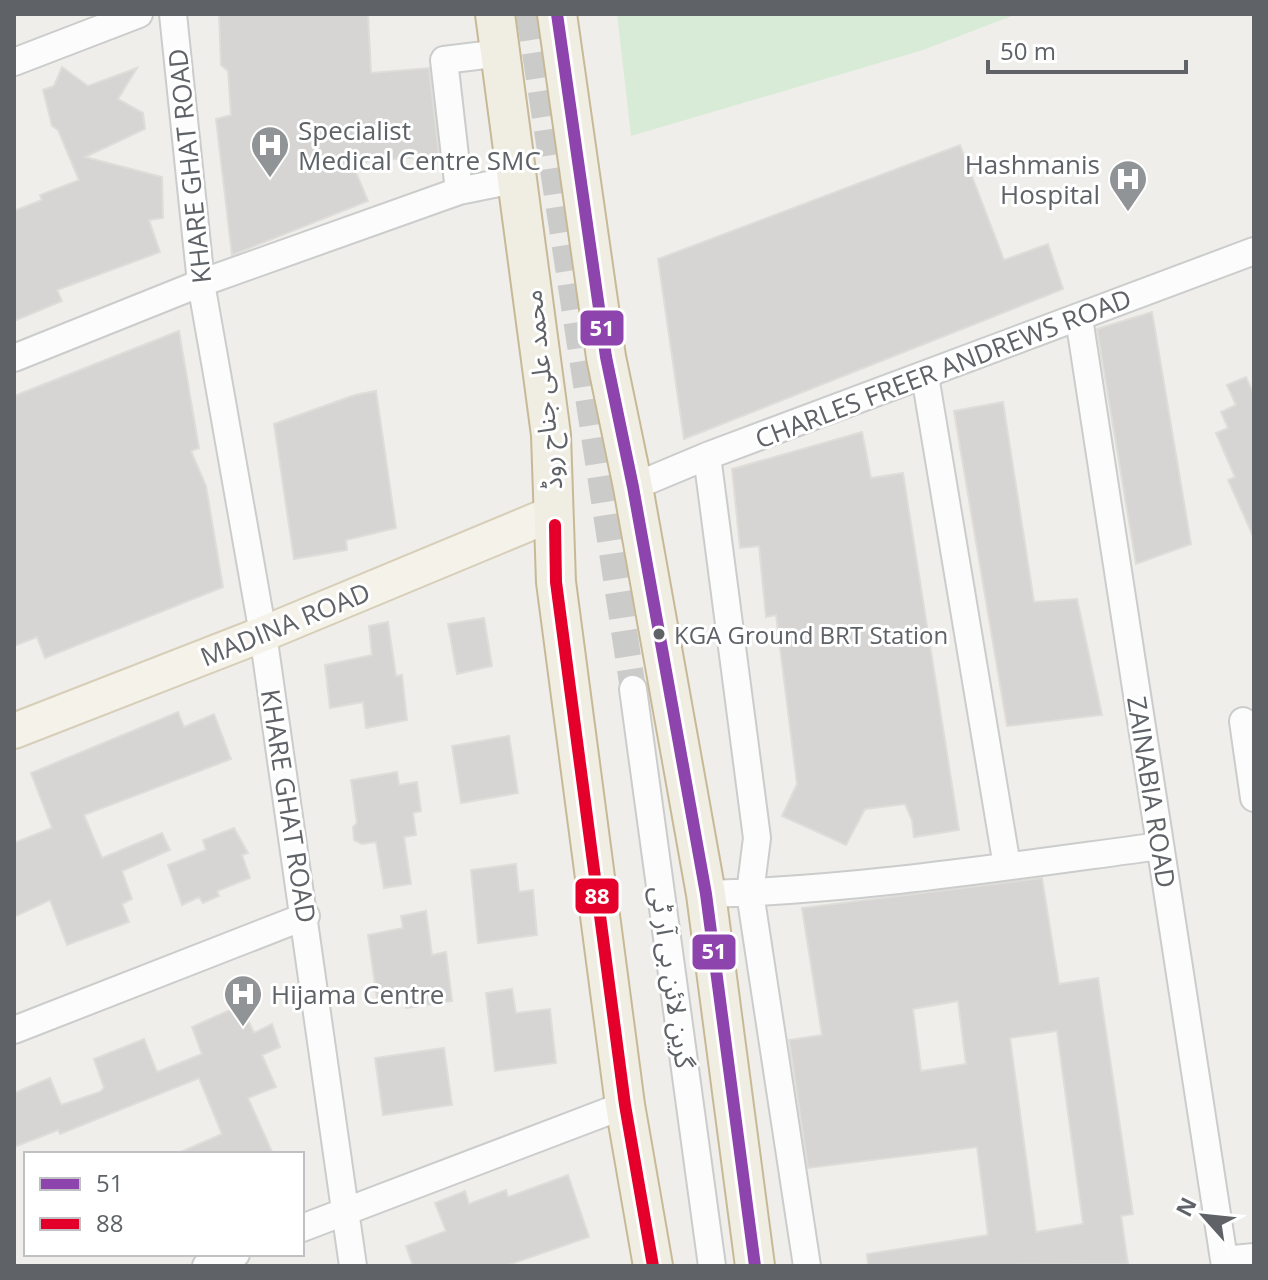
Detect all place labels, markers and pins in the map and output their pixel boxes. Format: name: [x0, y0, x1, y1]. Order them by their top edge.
place label: Specialist Medical Centre SMC: [298, 112, 541, 178]
hospital icon: Specialist Medical Centre SMC: [249, 124, 291, 179]
place label: Hashmanis Hospital: [965, 146, 1100, 212]
hospital icon: Hashmanis Hospital: [1107, 158, 1149, 213]
place label: KGA Ground BRT Station: [674, 618, 948, 651]
marker: KGA Ground BRT Station: [651, 626, 667, 642]
hospital icon: Hijama Centre: [222, 973, 264, 1028]
place label: Hijama Centre: [271, 976, 444, 1012]

